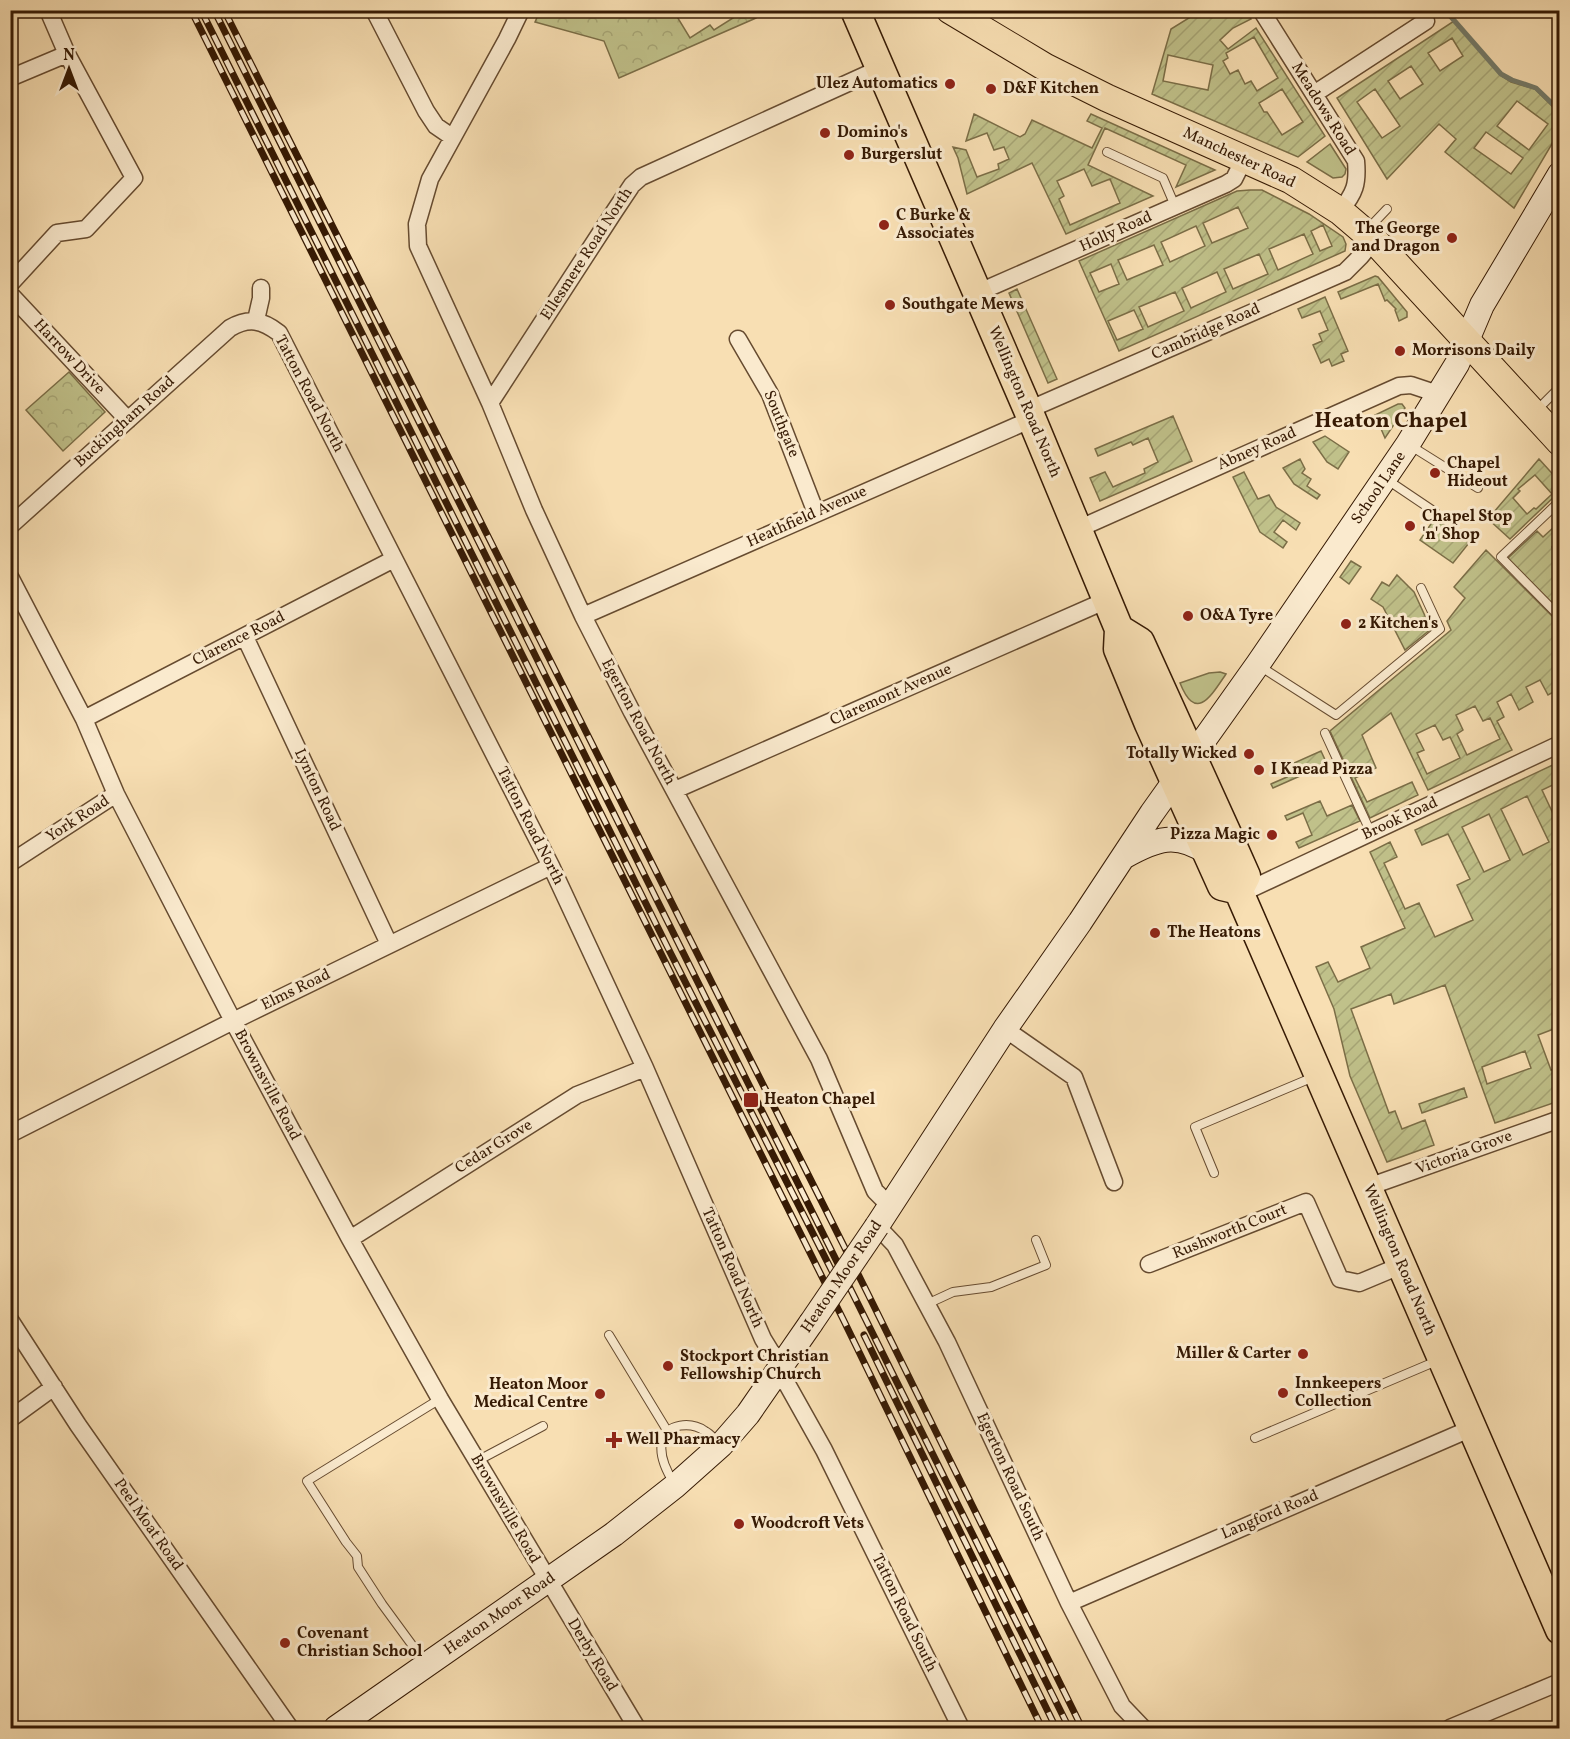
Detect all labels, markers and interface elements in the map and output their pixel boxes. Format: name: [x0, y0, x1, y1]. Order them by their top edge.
north arrow: [39, 39, 99, 99]
text: N: [63, 45, 75, 67]
street label: Meadows Road: [1286, 58, 1360, 160]
place label: Ulez Automatics: [816, 73, 938, 95]
marker: Ulez Automatics: [943, 77, 957, 91]
place label: D&F Kitchen: [1003, 78, 1100, 100]
marker: D&F Kitchen: [984, 82, 998, 96]
place label: Domino's: [837, 122, 908, 144]
street label: Manchester Road: [1179, 122, 1299, 194]
marker: Domino's: [818, 126, 832, 140]
place label: Burgerslut: [861, 144, 942, 166]
marker: Burgerslut: [842, 148, 856, 162]
street label: Ellesmere Road North: [536, 183, 638, 325]
place label: C Burke & Associates: [896, 205, 974, 245]
street label: Holly Road: [1076, 206, 1156, 258]
marker: C Burke & Associates: [877, 218, 891, 232]
place label: The George and Dragon: [1352, 218, 1440, 258]
marker: The George and Dragon: [1445, 231, 1459, 245]
place label: Southgate Mews: [902, 294, 1024, 316]
marker: Southgate Mews: [883, 298, 897, 312]
street label: Cambridge Road: [1148, 298, 1264, 366]
street label: Harrow Drive: [28, 314, 110, 400]
street label: Wellington Road North: [982, 323, 1066, 481]
street label: Tatton Road North: [269, 331, 349, 457]
place label: Morrisons Daily: [1412, 340, 1535, 362]
marker: Morrisons Daily: [1393, 344, 1407, 358]
street label: Buckingham Road: [70, 371, 180, 473]
street label: Southgate: [758, 387, 804, 461]
district label: Heaton Chapel: [1315, 406, 1467, 437]
street label: Abney Road: [1214, 422, 1300, 476]
street label: School Lane: [1346, 447, 1412, 529]
place label: Chapel Hideout: [1447, 453, 1508, 493]
marker: Chapel Hideout: [1428, 466, 1442, 480]
street label: Heathfield Avenue: [743, 481, 871, 553]
place label: Chapel Stop 'n' Shop: [1422, 506, 1512, 546]
marker: Chapel Stop 'n' Shop: [1403, 519, 1417, 533]
place label: O&A Tyre: [1200, 605, 1273, 627]
street label: Clarence Road: [189, 606, 289, 672]
marker: O&A Tyre: [1181, 609, 1195, 623]
place label: 2 Kitchen's: [1358, 613, 1438, 635]
marker: 2 Kitchen's: [1339, 617, 1353, 631]
street label: Egerton Road North: [595, 655, 681, 789]
street label: Claremont Avenue: [827, 658, 955, 732]
place label: Totally Wicked: [1126, 743, 1237, 765]
street label: Lynton Road: [288, 745, 346, 835]
marker: Totally Wicked: [1242, 747, 1256, 761]
place label: I Knead Pizza: [1271, 759, 1373, 781]
street label: Tatton Road North: [491, 763, 569, 889]
marker: I Knead Pizza: [1252, 763, 1266, 777]
street label: York Road: [42, 790, 114, 848]
street label: Brook Road: [1358, 792, 1442, 846]
place label: Pizza Magic: [1170, 824, 1261, 846]
marker: Pizza Magic: [1265, 828, 1279, 842]
place label: The Heatons: [1167, 922, 1261, 944]
marker: The Heatons: [1148, 926, 1162, 940]
street label: Elms Road: [258, 964, 334, 1016]
street label: Brownsville Road: [228, 1025, 306, 1145]
place label: Heaton Chapel: [764, 1089, 876, 1111]
marker: Heaton Chapel: [742, 1091, 760, 1109]
street label: Cedar Grove: [451, 1114, 537, 1180]
street label: Victoria Grove: [1413, 1125, 1515, 1181]
street label: Wellington Road North: [1357, 1181, 1441, 1339]
street label: Rushworth Court: [1169, 1199, 1291, 1265]
street label: Tatton Road North: [696, 1204, 768, 1332]
street label: Heaton Moor Road: [796, 1216, 888, 1338]
place label: Miller & Carter: [1176, 1343, 1291, 1365]
place label: Stockport Christian Fellowship Church: [680, 1346, 830, 1386]
marker: Miller & Carter: [1296, 1347, 1310, 1361]
marker: Stockport Christian Fellowship Church: [661, 1359, 675, 1373]
place label: Innkeepers Collection: [1295, 1373, 1381, 1413]
place label: Heaton Moor Medical Centre: [474, 1374, 588, 1414]
marker: Innkeepers Collection: [1276, 1386, 1290, 1400]
marker: Heaton Moor Medical Centre: [593, 1387, 607, 1401]
street label: Egerton Road South: [971, 1409, 1049, 1545]
place label: Well Pharmacy: [626, 1429, 741, 1451]
marker: Well Pharmacy: [607, 1433, 621, 1447]
street label: Brownsville Road: [465, 1450, 545, 1568]
street label: Peel Moat Road: [108, 1475, 188, 1575]
street label: Langford Road: [1218, 1485, 1322, 1545]
place label: Woodcroft Vets: [751, 1513, 864, 1535]
marker: Woodcroft Vets: [732, 1517, 746, 1531]
street label: Tatton Road South: [866, 1550, 942, 1676]
street label: Heaton Moor Road: [440, 1567, 560, 1661]
street label: Derby Road: [561, 1614, 623, 1696]
place label: Covenant Christian School: [297, 1623, 423, 1663]
marker: Covenant Christian School: [278, 1636, 292, 1650]

